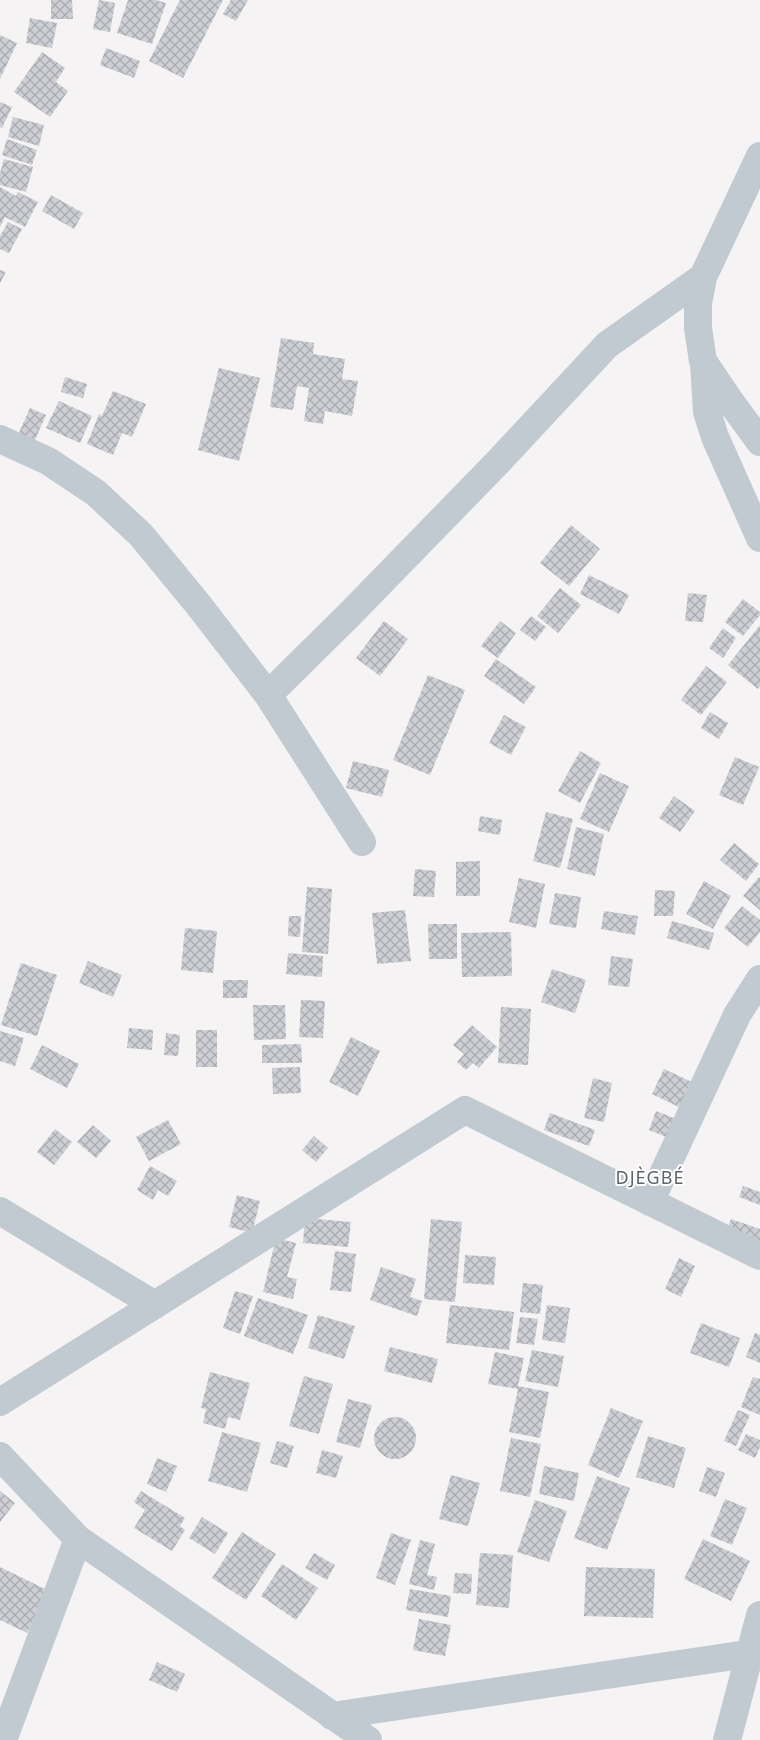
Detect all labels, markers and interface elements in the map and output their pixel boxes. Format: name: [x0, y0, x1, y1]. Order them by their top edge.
district label: DJÈGBÉ: [616, 1165, 684, 1189]

